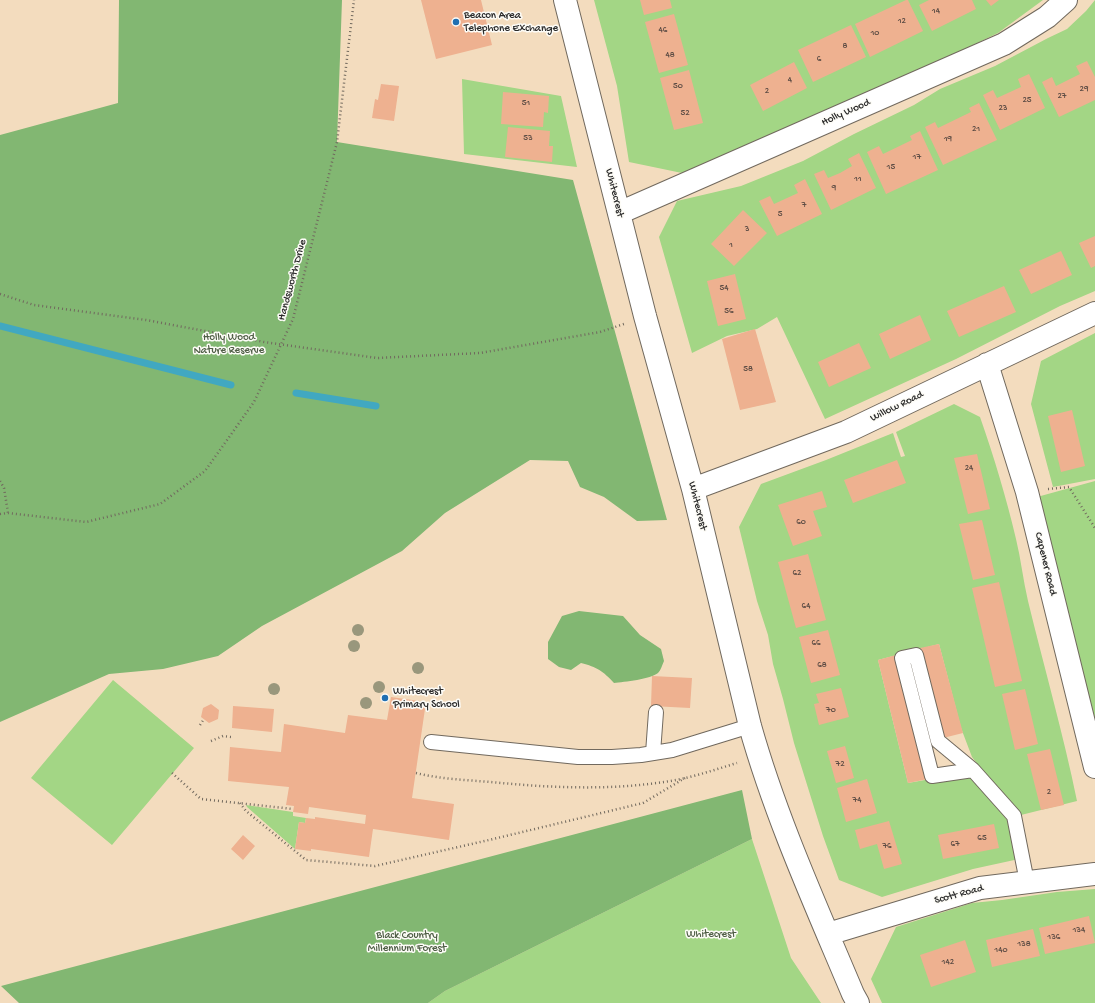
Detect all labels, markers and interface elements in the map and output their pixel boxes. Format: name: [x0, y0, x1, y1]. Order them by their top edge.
house number: 14: [932, 7, 940, 17]
place label: Beacon Area Telephone Exchange: [464, 9, 558, 35]
marker: Beacon Area Telephone Exchange: [451, 17, 461, 27]
house number: 12: [898, 17, 906, 27]
house number: 46: [659, 26, 667, 36]
house number: 10: [871, 29, 879, 39]
house number: 8: [843, 42, 847, 52]
house number: 48: [665, 51, 675, 61]
house number: 6: [817, 55, 821, 65]
house number: 4: [788, 76, 792, 86]
house number: 50: [673, 82, 683, 92]
house number: 29: [1080, 85, 1088, 95]
house number: 2: [765, 87, 769, 97]
house number: 27: [1057, 92, 1067, 102]
street label: Holly Wood: [820, 96, 872, 130]
house number: 25: [1022, 96, 1032, 106]
house number: 51: [522, 99, 530, 109]
house number: 23: [998, 104, 1008, 114]
house number: 52: [680, 109, 690, 119]
house number: 21: [972, 125, 980, 135]
house number: 53: [523, 134, 533, 144]
house number: 19: [944, 135, 952, 145]
house number: 17: [913, 153, 921, 163]
house number: 15: [887, 163, 895, 173]
street label: Whitecrest: [602, 167, 626, 219]
house number: 11: [854, 175, 862, 185]
house number: 9: [832, 184, 836, 194]
house number: 7: [802, 201, 806, 211]
house number: 5: [778, 210, 782, 220]
house number: 3: [745, 225, 749, 235]
street label: Handsworth Drive: [276, 238, 310, 322]
house number: 1: [729, 241, 733, 251]
house number: 54: [720, 284, 728, 294]
house number: 56: [724, 307, 734, 317]
park label: Holly Wood Nature Reserve: [194, 331, 264, 357]
house number: 58: [743, 365, 753, 375]
street label: Willow Road: [868, 388, 926, 426]
house number: 24: [965, 464, 973, 474]
street label: Whitecrest: [685, 480, 709, 532]
house number: 60: [796, 518, 806, 528]
street label: Capener Road: [1031, 531, 1059, 597]
house number: 62: [793, 569, 801, 579]
house number: 64: [802, 602, 810, 612]
house number: 66: [811, 639, 821, 649]
house number: 68: [817, 661, 827, 671]
place label: Whitecrest Primary School: [393, 685, 460, 711]
marker: Whitecrest Primary School: [380, 693, 390, 703]
house number: 70: [826, 706, 836, 716]
house number: 72: [835, 760, 845, 770]
house number: 2: [1047, 788, 1051, 798]
house number: 74: [853, 796, 861, 806]
house number: 65: [977, 834, 987, 844]
house number: 67: [950, 840, 960, 850]
house number: 76: [882, 842, 892, 852]
street label: Scott Road: [933, 882, 985, 908]
house number: 134: [1073, 926, 1085, 936]
park label: Whitecrest: [686, 928, 736, 942]
park label: Black Country Millennium Forest: [368, 929, 446, 955]
house number: 136: [1048, 933, 1060, 943]
house number: 138: [1017, 940, 1031, 950]
house number: 140: [994, 946, 1008, 956]
house number: 142: [942, 958, 954, 968]

